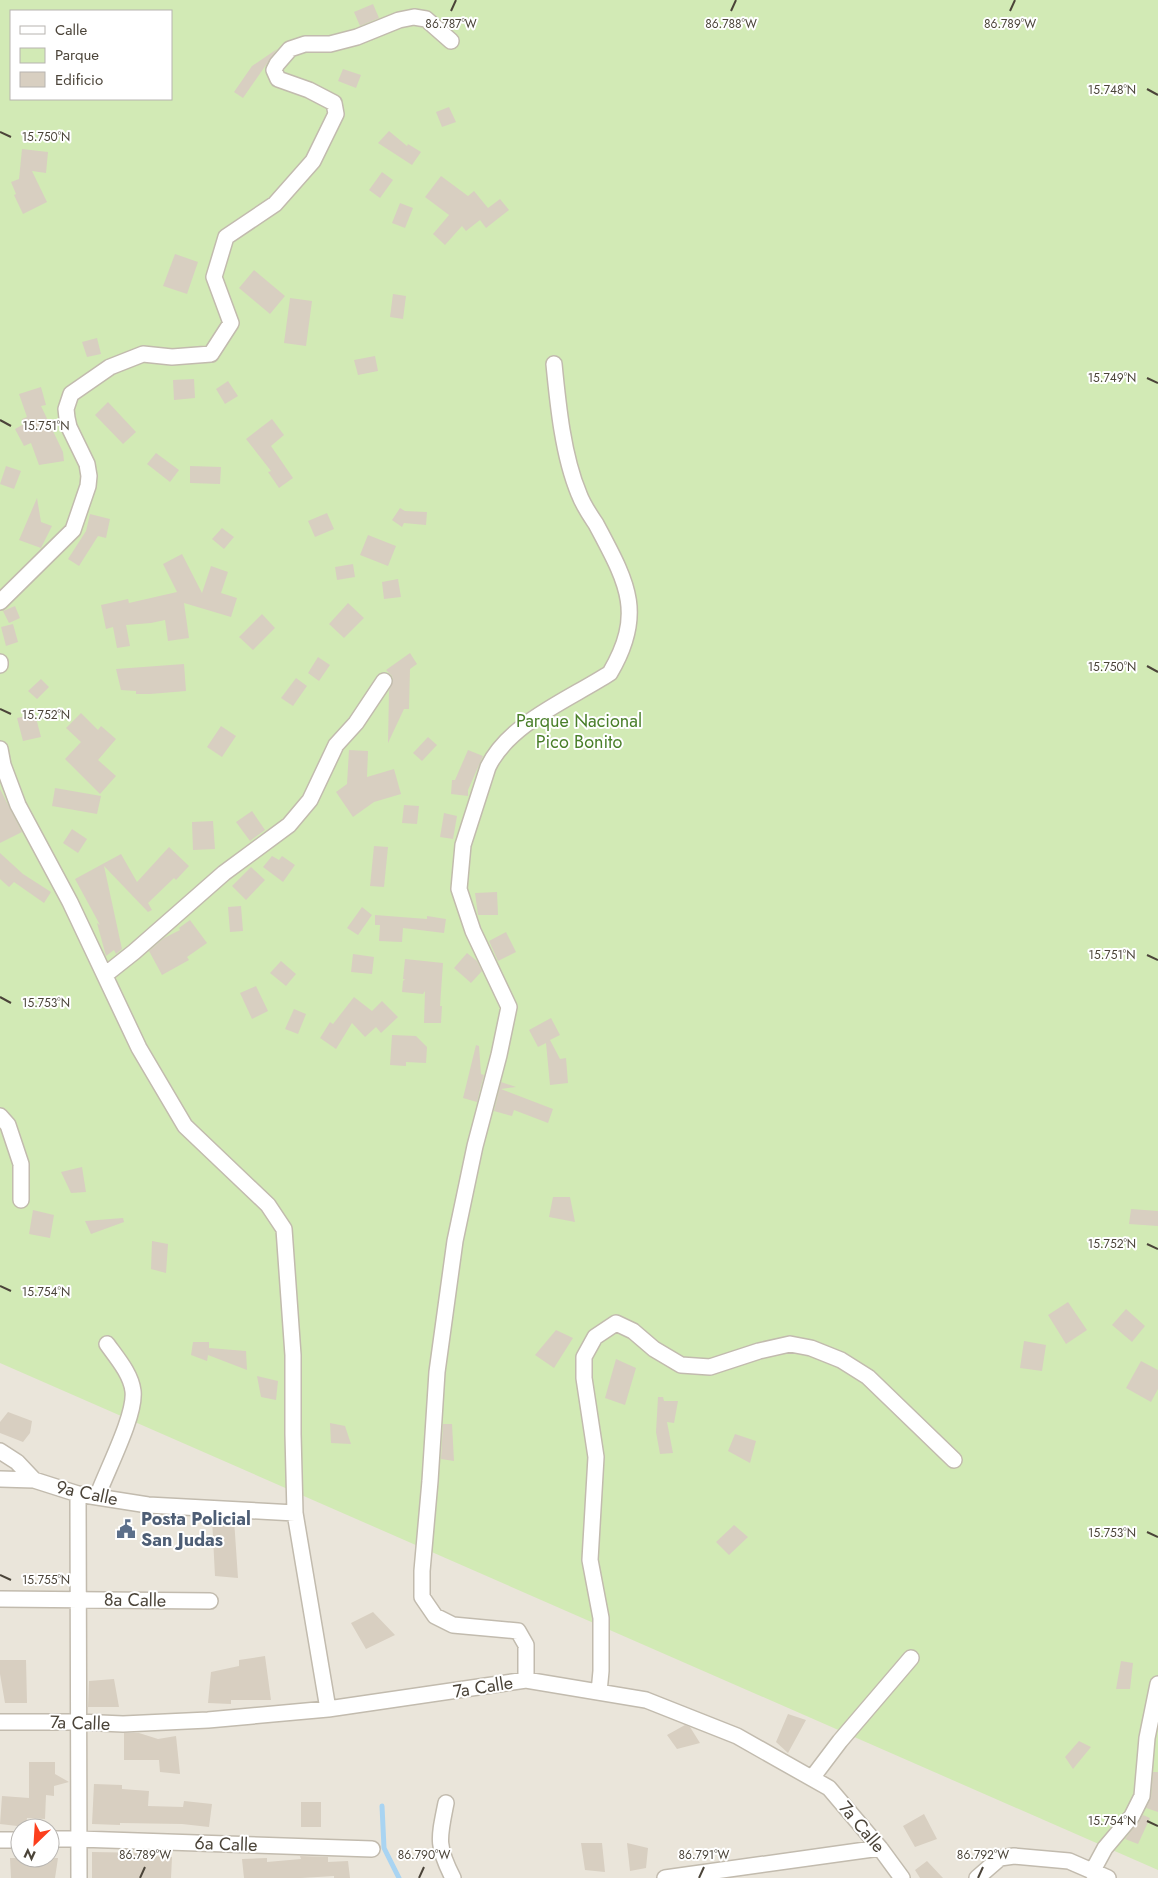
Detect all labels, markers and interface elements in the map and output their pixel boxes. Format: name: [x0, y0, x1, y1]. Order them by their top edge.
legend: [10, 10, 172, 100]
text: 86.787°W: [425, 15, 477, 33]
text: 86.788°W: [705, 15, 757, 33]
text: 86.789°W: [984, 15, 1036, 33]
text: Calle: [55, 19, 87, 41]
text: Parque: [55, 44, 99, 66]
text: Edificio: [55, 69, 103, 91]
text: 15.748°N: [1088, 81, 1136, 99]
text: 15.750°N: [22, 128, 70, 146]
text: 15.749°N: [1088, 369, 1136, 387]
text: 15.751°N: [23, 417, 69, 435]
text: 15.750°N: [1088, 658, 1136, 676]
text: 15.752°N: [22, 706, 70, 724]
park label: Parque Nacional Pico Bonito: [516, 708, 642, 755]
text: 15.751°N: [1089, 946, 1135, 964]
text: 15.753°N: [22, 994, 70, 1012]
text: 15.752°N: [1088, 1235, 1136, 1253]
text: 15.754°N: [22, 1283, 70, 1301]
street label: 9a Calle: [54, 1474, 120, 1512]
place label: Posta Policial San Judas: [141, 1506, 251, 1553]
public building icon: Posta Policial San Judas: [115, 1518, 137, 1540]
text: 15.753°N: [1088, 1524, 1136, 1542]
text: 15.755°N: [22, 1571, 70, 1589]
street label: 8a Calle: [104, 1586, 166, 1614]
street label: 7a Calle: [451, 1669, 515, 1705]
street label: 7a Calle: [49, 1709, 111, 1737]
street label: 7a Calle: [833, 1796, 891, 1858]
text: 15.754°N: [1088, 1812, 1136, 1830]
north arrow: [10, 1818, 60, 1868]
street label: 6a Calle: [194, 1830, 258, 1858]
text: N: [20, 1843, 39, 1866]
text: 86.789°W: [119, 1846, 171, 1864]
text: 86.790°W: [398, 1846, 450, 1864]
text: 86.791°W: [679, 1846, 730, 1864]
text: 86.792°W: [957, 1846, 1009, 1864]

